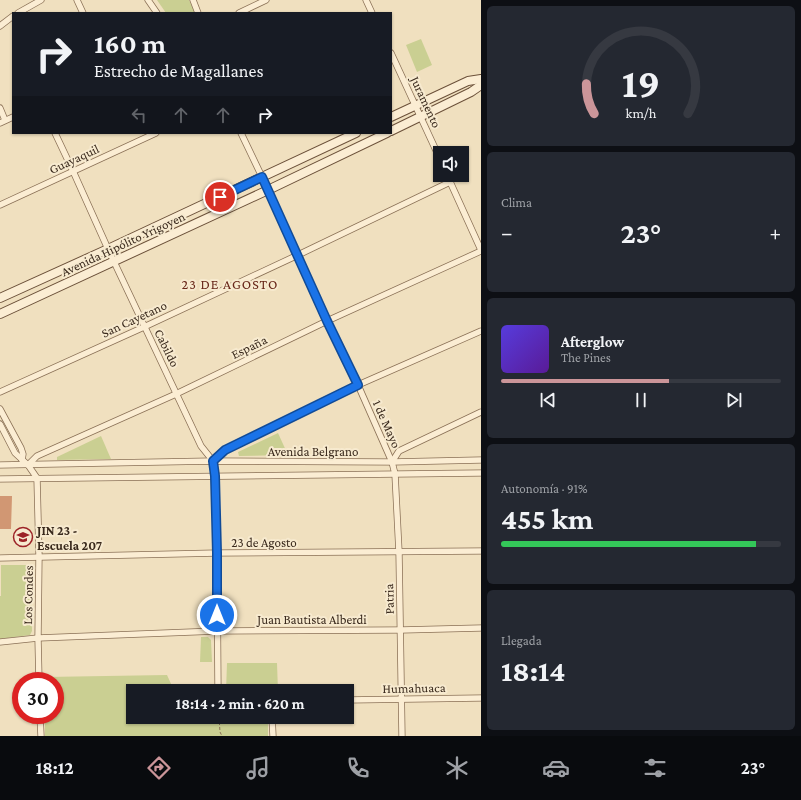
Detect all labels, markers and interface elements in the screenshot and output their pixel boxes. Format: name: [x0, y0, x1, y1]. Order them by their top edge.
icon: right: [28, 28, 80, 80]
text: 160 m: [94, 28, 166, 59]
text: 19: [622, 60, 660, 106]
text: Estrecho de Magallanes: [94, 61, 264, 81]
street label: Juramento: [407, 73, 444, 130]
icon: left: [128, 104, 150, 126]
icon: ahead: [170, 104, 192, 126]
icon: ahead: [212, 104, 234, 126]
icon: right: [254, 104, 276, 126]
text: km/h: [626, 105, 657, 121]
street label: Guayaquil: [47, 141, 102, 177]
map controls: [433, 146, 469, 182]
button: sound: [433, 146, 469, 182]
pin: [203, 180, 237, 214]
icon: arrive: [209, 186, 231, 208]
text: Clima: [501, 195, 532, 210]
street label: Avenida Hipólito Yrigoyen: [59, 209, 187, 279]
text: 23°: [620, 216, 662, 249]
text: −: [501, 220, 513, 245]
text: +: [769, 220, 781, 245]
district label: 23 DE AGOSTO: [182, 276, 278, 292]
street label: San Cayetano: [99, 297, 169, 341]
street label: Cabildo: [151, 327, 183, 369]
street label: España: [229, 332, 269, 362]
text: Afterglow: [561, 334, 624, 350]
text: The Pines: [561, 350, 611, 365]
icon: previous: [537, 389, 559, 411]
icon: pause: [630, 389, 652, 411]
icon: next: [723, 389, 745, 411]
street label: 1 de Mayo: [370, 398, 404, 450]
street label: Avenida Belgrano: [268, 444, 358, 459]
text: Autonomía · 91%: [501, 481, 588, 496]
text: 455 km: [501, 502, 593, 535]
place label: JIN 23 - Escuela 207: [35, 523, 102, 553]
school or university icon: JIN 23 - Escuela 207: [12, 526, 34, 548]
street label: 23 de Agosto: [231, 535, 297, 550]
street label: Los Condes: [20, 565, 36, 625]
street label: Patria: [381, 584, 397, 614]
position arrow: [196, 594, 238, 636]
street label: Juan Bautista Alberdi: [256, 612, 367, 627]
text: Llegada: [501, 633, 542, 648]
text: 18:14: [501, 654, 565, 687]
speed limit sign: 30: [12, 672, 64, 724]
street label: Humahuaca: [382, 680, 446, 696]
text: 18:14 · 2 min · 620 m: [176, 696, 304, 712]
icon: directions: [145, 754, 173, 782]
icon: music: [244, 754, 272, 782]
icon: phone: [344, 754, 372, 782]
icon: climate: [443, 754, 471, 782]
icon: car: [542, 754, 570, 782]
icon: filters: [641, 754, 669, 782]
text: 18:12: [36, 758, 74, 778]
text: 23°: [741, 758, 765, 778]

